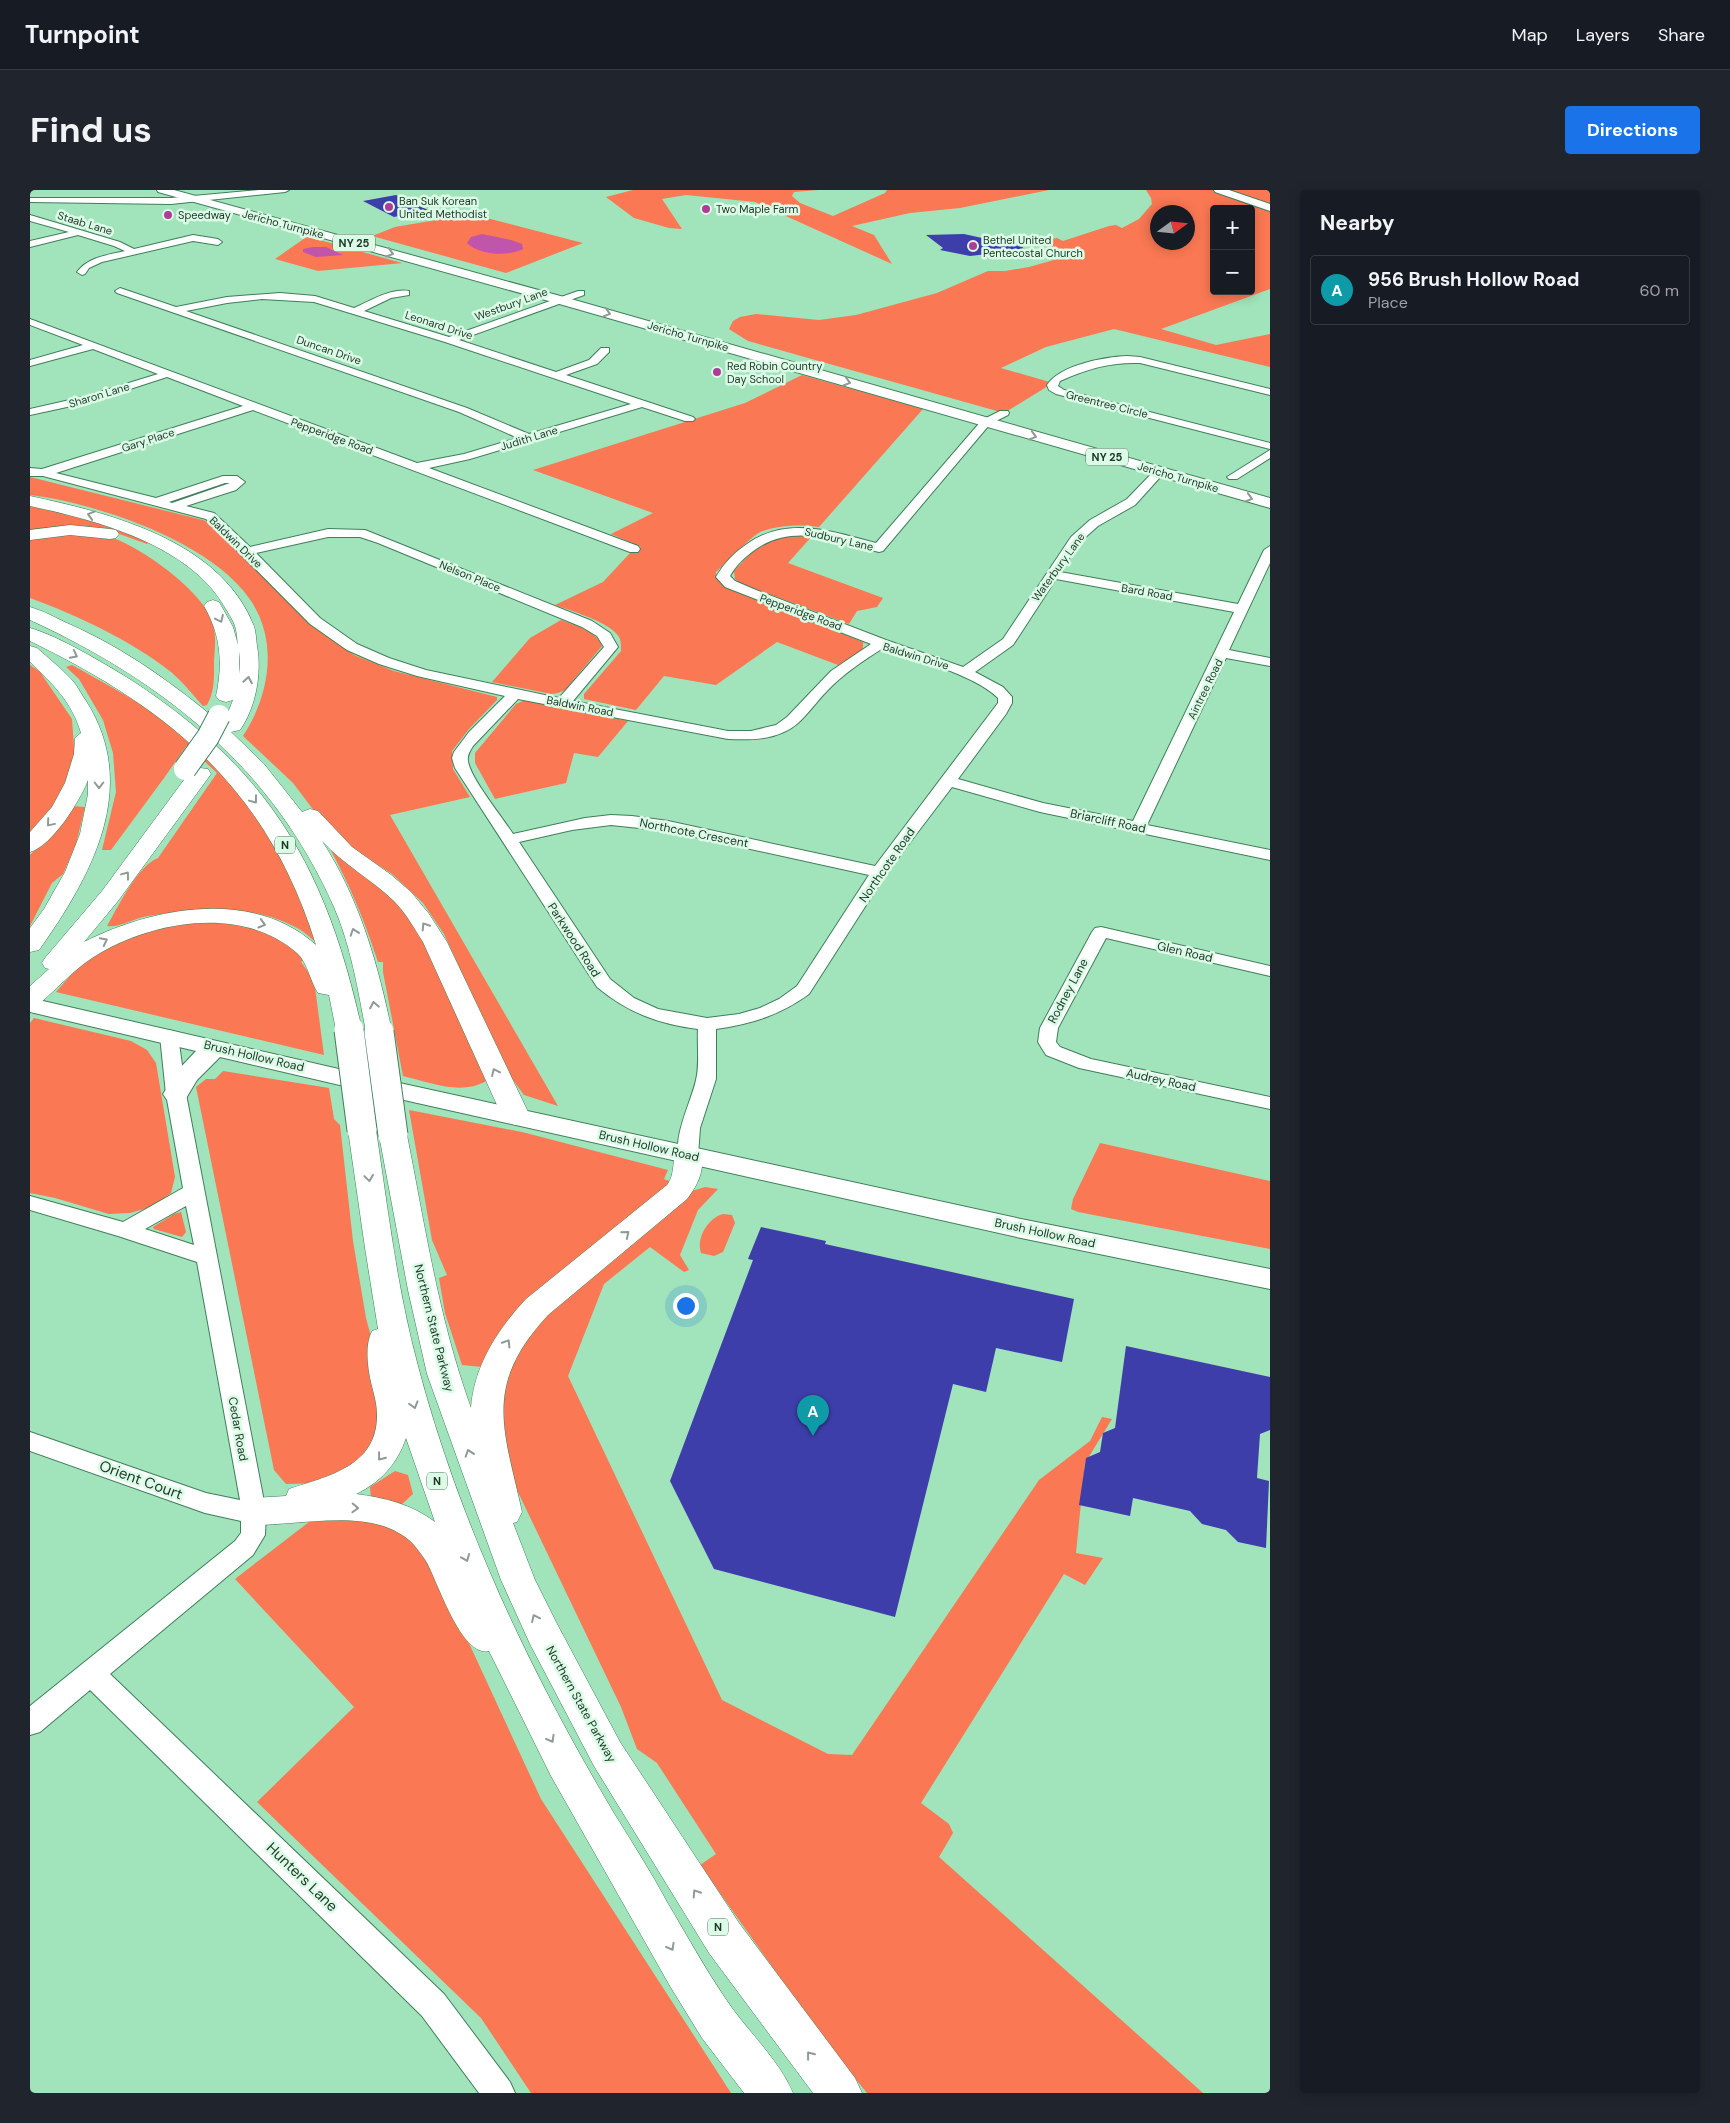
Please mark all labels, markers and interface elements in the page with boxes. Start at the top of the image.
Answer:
text: Turnpoint [25,19,140,50]
text: Map [1512,23,1548,47]
text: Layers [1576,23,1630,47]
text: Share [1658,23,1705,47]
button: Directions [1565,106,1700,154]
text: Find us [30,107,152,153]
place label: Ban Suk Korean United Methodist [399,194,487,221]
marker: Ban Suk Korean United Methodist [383,201,395,213]
place label: Two Maple Farm [716,202,799,216]
marker: Two Maple Farm [700,203,712,215]
north arrow [1150,205,1195,250]
map controls [1210,205,1255,295]
button: + [1210,205,1255,250]
street label: Jericho Turnpike [241,206,325,242]
street label: Staab Lane [56,208,114,238]
place label: Speedway [178,208,231,222]
marker: Speedway [162,209,174,221]
text: Nearby [1320,209,1394,237]
place label: Bethel United Pentecostal Church [983,233,1083,260]
road number: NY 25 [333,234,375,252]
marker: Bethel United Pentecostal Church [967,240,979,252]
one-way arrow [386,247,395,258]
button: − [1210,250,1255,295]
text: 956 Brush Hollow Road [1368,267,1580,292]
text: A [1331,280,1343,301]
text: 60 m [1639,280,1679,301]
street label: Westbury Lane [473,284,549,324]
text: Place [1368,292,1408,313]
street label: Leonard Drive [403,307,475,343]
one-way arrow [602,308,610,318]
street label: Jericho Turnpike [646,318,730,354]
street label: Duncan Drive [295,332,363,368]
place label: Red Robin Country Day School [727,359,822,386]
marker: Red Robin Country Day School [711,366,723,378]
one-way arrow [843,376,851,386]
street label: Sharon Lane [67,379,131,411]
street label: Greentree Circle [1065,387,1149,421]
street label: Pepperidge Road [289,415,375,457]
street label: Judith Lane [499,423,559,453]
street label: Gary Place [120,425,176,455]
one-way arrow [1028,430,1036,440]
road number: NY 25 [1086,448,1128,466]
street label: Jericho Turnpike [1136,459,1220,495]
one-way arrow [1245,492,1253,502]
one-way arrow [87,511,96,521]
street label: Baldwin Drive [207,513,265,571]
street label: Sudbury Lane [803,524,875,554]
street label: Waterbury Lane [1029,530,1087,604]
street label: Nelson Place [437,557,503,595]
street label: Bard Road [1120,581,1174,603]
street label: Pepperidge Road [758,591,844,633]
one-way arrow [214,613,224,622]
street label: Baldwin Drive [881,639,951,673]
one-way arrow [69,649,78,659]
street label: Aintree Road [1184,656,1226,721]
one-way arrow [242,675,252,684]
street label: Baldwin Road [545,693,615,719]
one-way arrow [94,781,104,789]
one-way arrow [248,794,257,804]
street label: Briarcliff Road [1069,805,1147,837]
street label: Northcote Crescent [638,815,750,851]
one-way arrow [47,817,55,826]
street label: Northcote Road [855,824,919,906]
road number: N [275,836,295,854]
one-way arrow [120,871,129,881]
street label: Parkwood Road [544,900,604,980]
one-way arrow [257,918,266,928]
one-way arrow [422,922,431,931]
one-way arrow [350,928,360,936]
one-way arrow [99,937,108,947]
street label: Glen Road [1156,938,1214,966]
street label: Rodney Lane [1044,956,1092,1026]
one-way arrow [369,1001,379,1010]
street label: Brush Hollow Road [202,1037,306,1075]
street label: Audrey Road [1125,1065,1197,1095]
one-way arrow [491,1068,501,1077]
street label: Brush Hollow Road [597,1127,701,1165]
one-way arrow [363,1174,374,1182]
street label: Brush Hollow Road [993,1215,1097,1251]
one-way arrow [620,1231,629,1239]
street label: Northern State Parkway [410,1262,458,1394]
your location [673,1293,699,1319]
one-way arrow [501,1340,510,1349]
pin: A [797,1395,829,1436]
street label: Cedar Road [224,1396,252,1462]
one-way arrow [408,1400,418,1408]
one-way arrow [465,1449,475,1457]
one-way arrow [378,1451,386,1460]
street label: Orient Court [96,1456,186,1504]
road number: N [427,1472,447,1490]
one-way arrow [351,1502,359,1513]
one-way arrow [460,1554,470,1562]
one-way arrow [531,1614,542,1623]
street label: Northern State Parkway [542,1643,620,1765]
one-way arrow [545,1733,555,1742]
street label: Hunters Lane [262,1838,342,1916]
one-way arrow [693,1890,702,1899]
road number: N [708,1918,728,1935]
one-way arrow [665,1942,675,1951]
one-way arrow [806,2051,815,2060]

